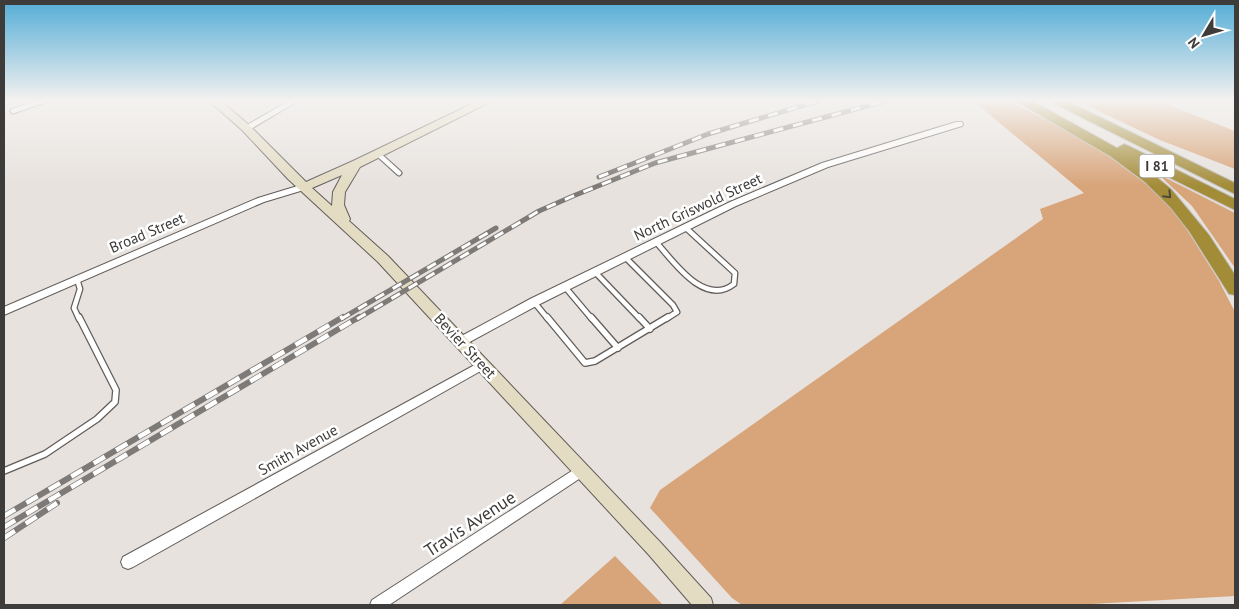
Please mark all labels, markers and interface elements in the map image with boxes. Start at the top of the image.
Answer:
north arrow [1179,10,1229,60]
text: N [1184,34,1204,52]
road number: I 81 [1140,154,1174,178]
street label: North Griswold Street [631,169,765,245]
one-way arrow [1162,190,1171,199]
street label: Broad Street [106,208,187,257]
street label: Bevier Street [430,309,500,382]
street label: Smith Avenue [255,420,341,479]
street label: Travis Avenue [420,485,520,562]

